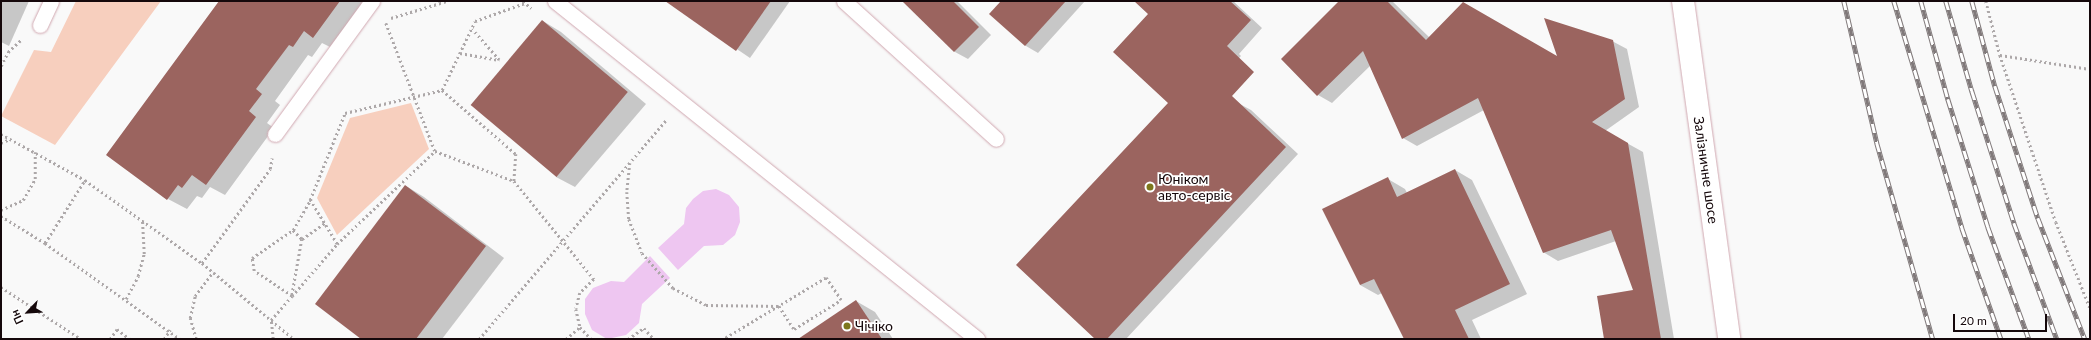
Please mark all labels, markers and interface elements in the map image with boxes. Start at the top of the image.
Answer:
street label: Залізничне шосе [1690,115,1722,225]
place label: Юніком авто-сервіс [1158,171,1231,204]
marker: Юніком авто-сервіс [1145,182,1155,192]
north arrow [8,292,48,332]
scale bar [1955,306,2049,332]
text: Пн [8,308,26,327]
text: 20 m [1960,313,1987,328]
place label: Чічіко [855,318,893,334]
marker: Чічіко [842,321,852,331]

